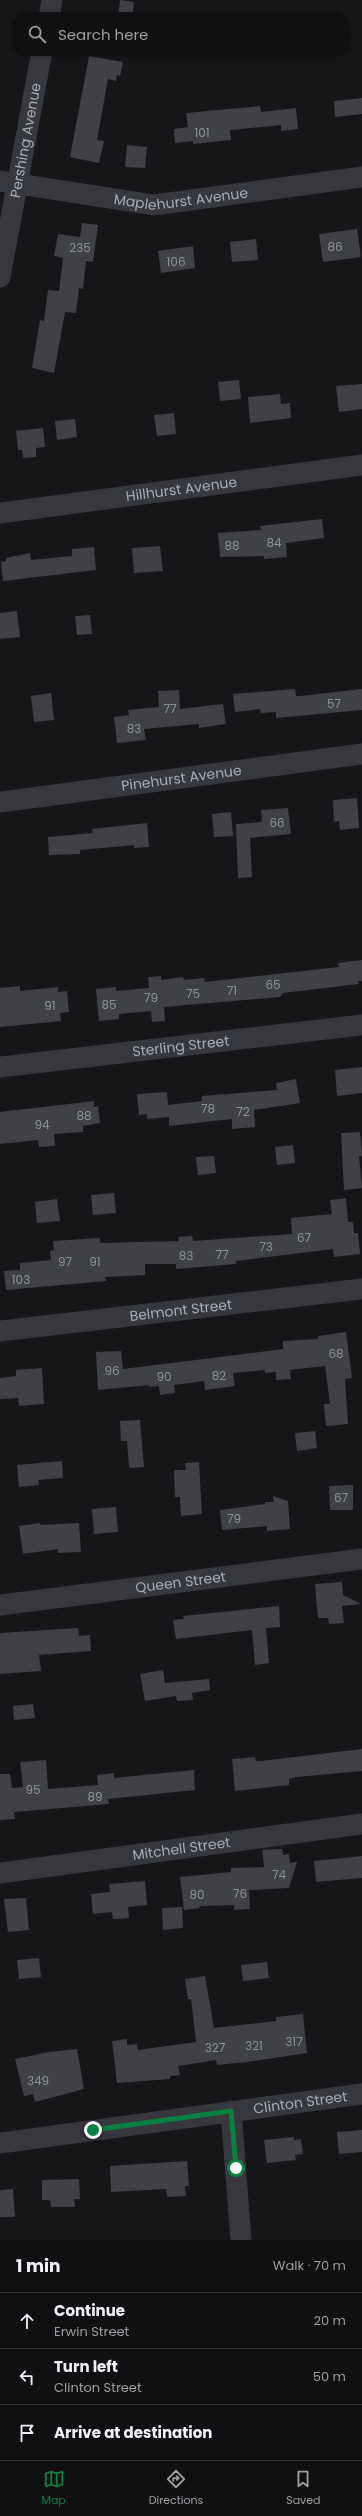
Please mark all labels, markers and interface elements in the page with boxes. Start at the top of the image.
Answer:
search box [12,12,350,56]
icon: search [26,23,48,45]
text: Search here [58,24,148,45]
street label: Pershing Avenue [5,81,46,199]
house number: 101 [194,124,210,141]
street label: Maplehurst Avenue [113,182,249,215]
house number: 86 [327,238,343,255]
house number: 235 [69,239,91,256]
house number: 106 [167,253,186,270]
street label: Hillhurst Avenue [125,472,239,506]
house number: 84 [266,534,282,551]
house number: 88 [224,537,240,554]
house number: 57 [327,695,341,712]
house number: 77 [163,700,177,717]
house number: 83 [127,720,141,737]
street label: Pinehurst Avenue [120,760,243,796]
house number: 66 [269,814,285,831]
house number: 65 [265,976,281,993]
house number: 71 [227,982,237,999]
house number: 75 [186,985,200,1002]
house number: 79 [144,989,158,1006]
house number: 85 [101,996,117,1013]
house number: 91 [44,997,56,1014]
street label: Sterling Street [131,1030,230,1062]
house number: 78 [201,1100,215,1117]
house number: 72 [236,1103,250,1120]
house number: 88 [76,1107,92,1124]
house number: 94 [34,1116,50,1133]
house number: 67 [297,1229,312,1246]
house number: 73 [259,1238,273,1255]
house number: 77 [215,1246,229,1263]
house number: 83 [179,1247,193,1264]
house number: 97 [58,1253,72,1270]
house number: 91 [89,1253,101,1270]
house number: 103 [12,1271,30,1288]
street label: Belmont Street [128,1294,233,1326]
house number: 68 [328,1345,344,1362]
house number: 96 [104,1362,120,1379]
house number: 82 [212,1367,226,1384]
house number: 90 [156,1368,172,1385]
house number: 67 [334,1489,349,1506]
house number: 79 [227,1510,241,1527]
street label: Queen Street [134,1566,227,1598]
house number: 95 [25,1781,41,1798]
house number: 89 [87,1788,103,1805]
street label: Mitchell Street [131,1832,231,1865]
house number: 74 [272,1866,286,1883]
house number: 76 [233,1885,247,1902]
house number: 80 [189,1886,205,1903]
house number: 317 [285,2033,303,2050]
house number: 321 [245,2037,263,2054]
house number: 327 [205,2039,226,2056]
house number: 349 [27,2072,49,2089]
street label: Clinton Street [252,2086,348,2119]
route end [84,2121,102,2139]
route start [227,2159,245,2177]
text: 1 min [16,2254,60,2278]
text: Walk · 70 m [273,2256,346,2275]
text: Continue [54,2300,125,2321]
icon: ahead [16,2310,38,2332]
text: 20 m [313,2311,346,2330]
text: Erwin Street [54,2322,129,2341]
text: Turn left [54,2356,118,2377]
icon: left [16,2366,38,2388]
text: 50 m [313,2367,346,2386]
text: Clinton Street [54,2378,142,2397]
icon: arrive [16,2422,38,2444]
text: Arrive at destination [54,2422,212,2443]
tab: Map [41,2468,66,2509]
tab: Directions [149,2468,203,2509]
tab: Saved [286,2468,321,2509]

